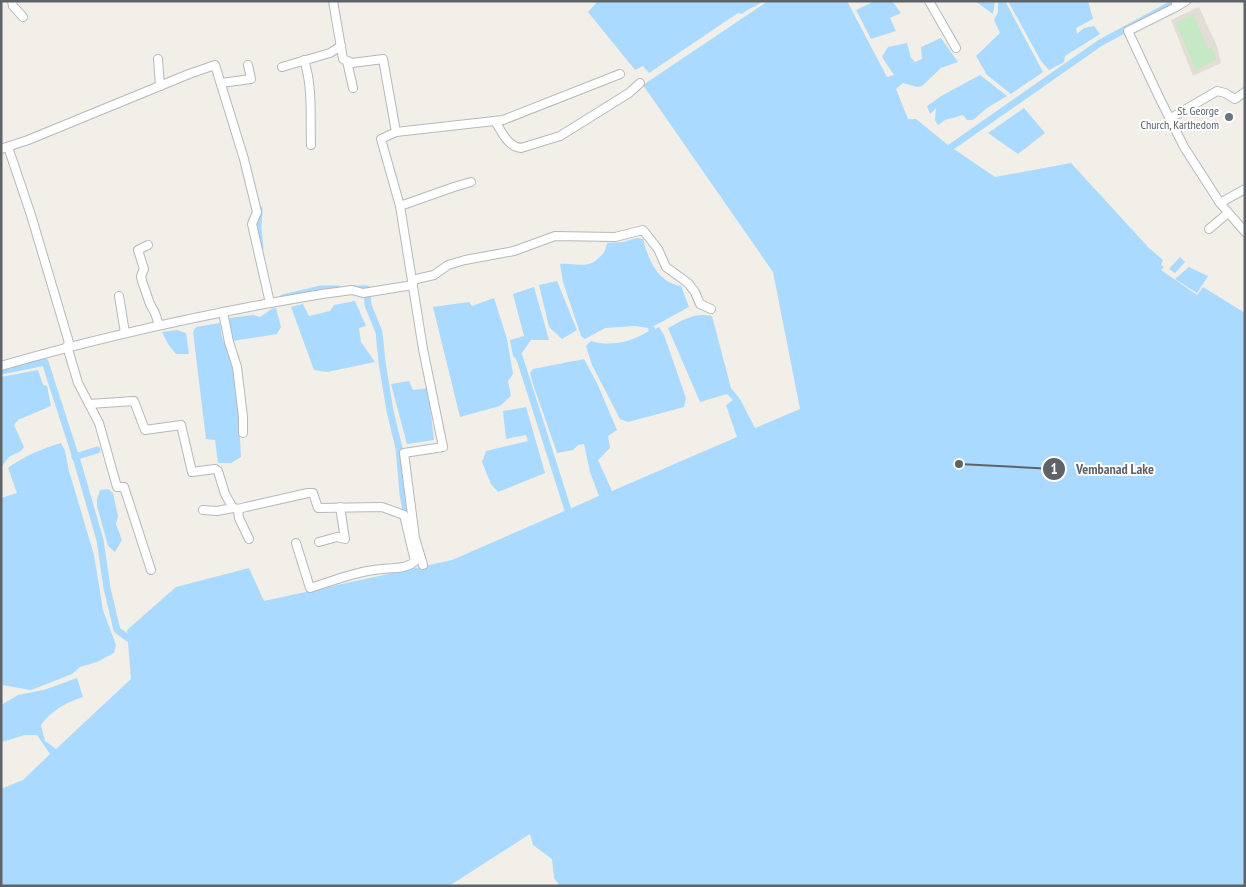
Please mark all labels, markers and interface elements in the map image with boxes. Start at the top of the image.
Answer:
place label: St. George Church, Karthedom [1140,103,1219,132]
marker: St. George Church, Karthedom [1223,111,1235,123]
callout: Vembanad Lake [1041,455,1164,484]
text: 1 [1050,459,1058,478]
text: Vembanad Lake [1075,460,1154,478]

